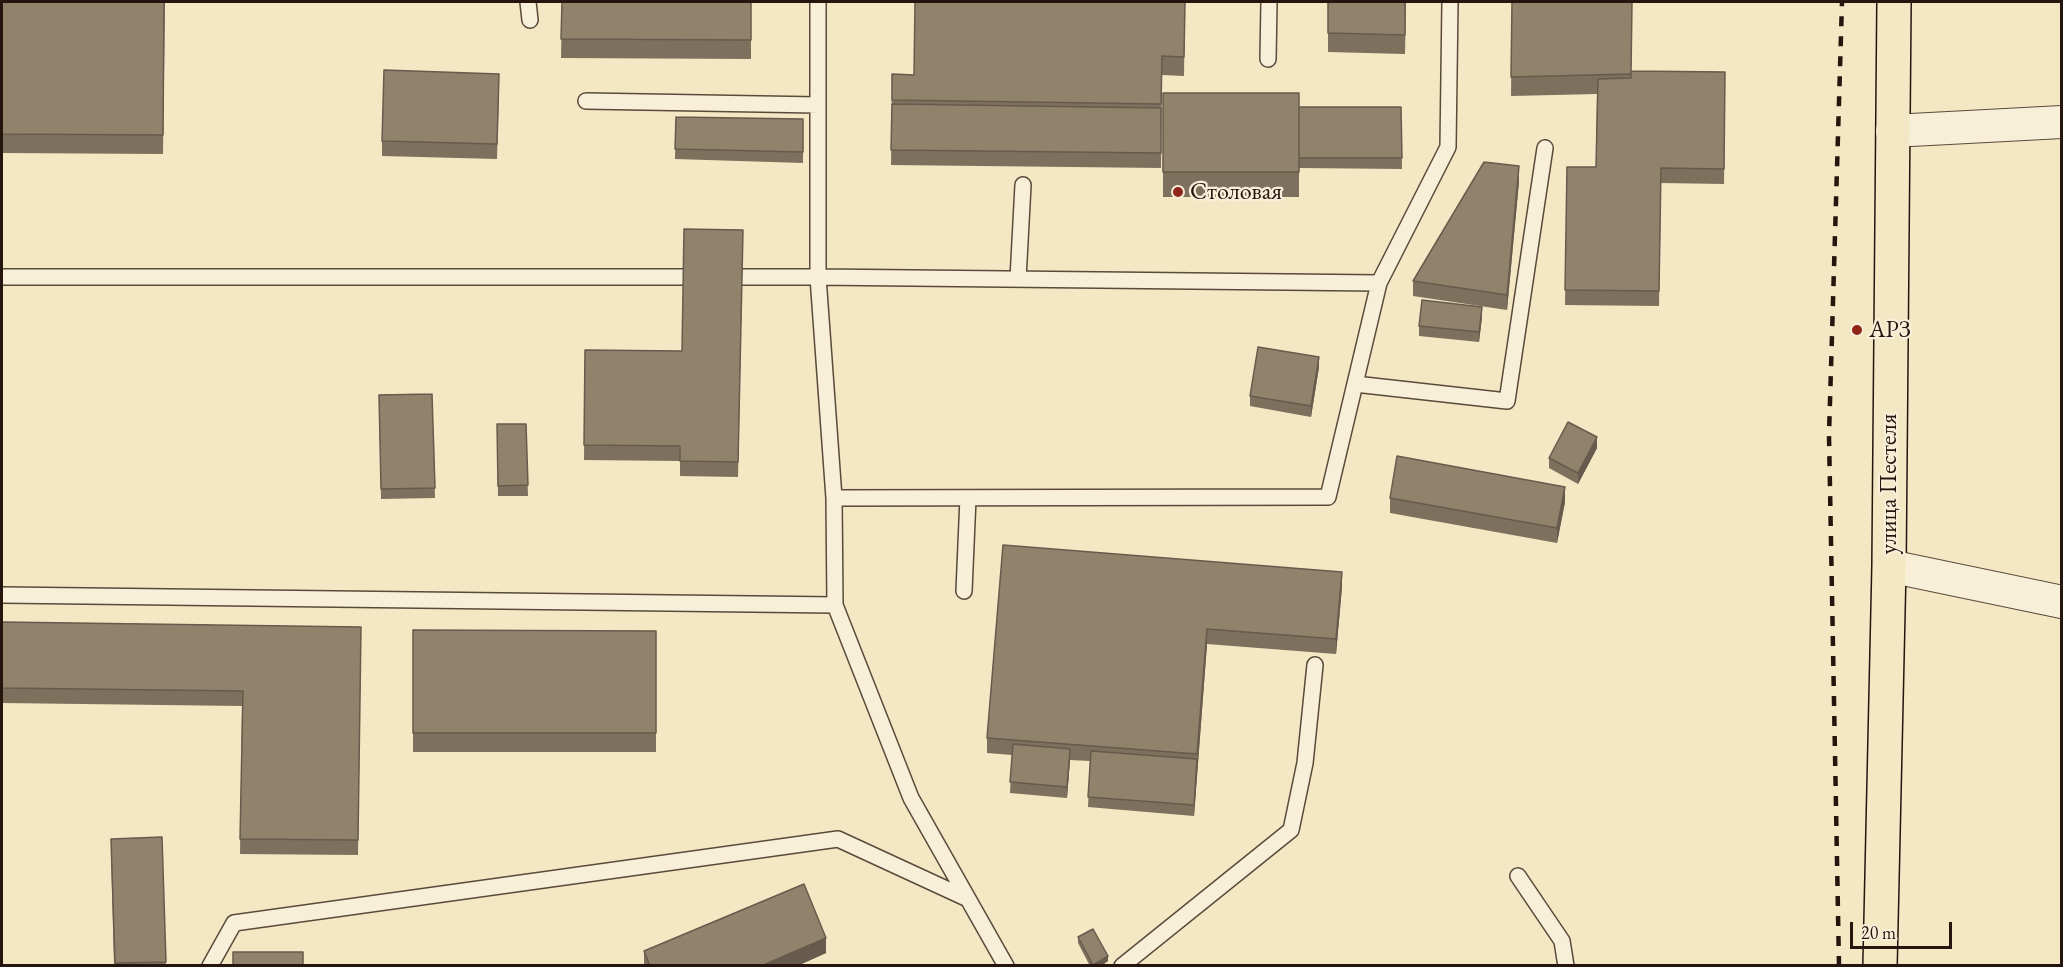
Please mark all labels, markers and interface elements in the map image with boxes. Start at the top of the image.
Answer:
place label: Столовая [1190,178,1282,206]
marker: Столовая [1171,185,1185,199]
place label: АРЗ [1869,316,1911,344]
marker: АРЗ [1850,323,1864,337]
street label: улица Пестеля [1875,413,1903,555]
scale bar [1853,910,1955,948]
text: 20 m [1861,921,1896,944]

